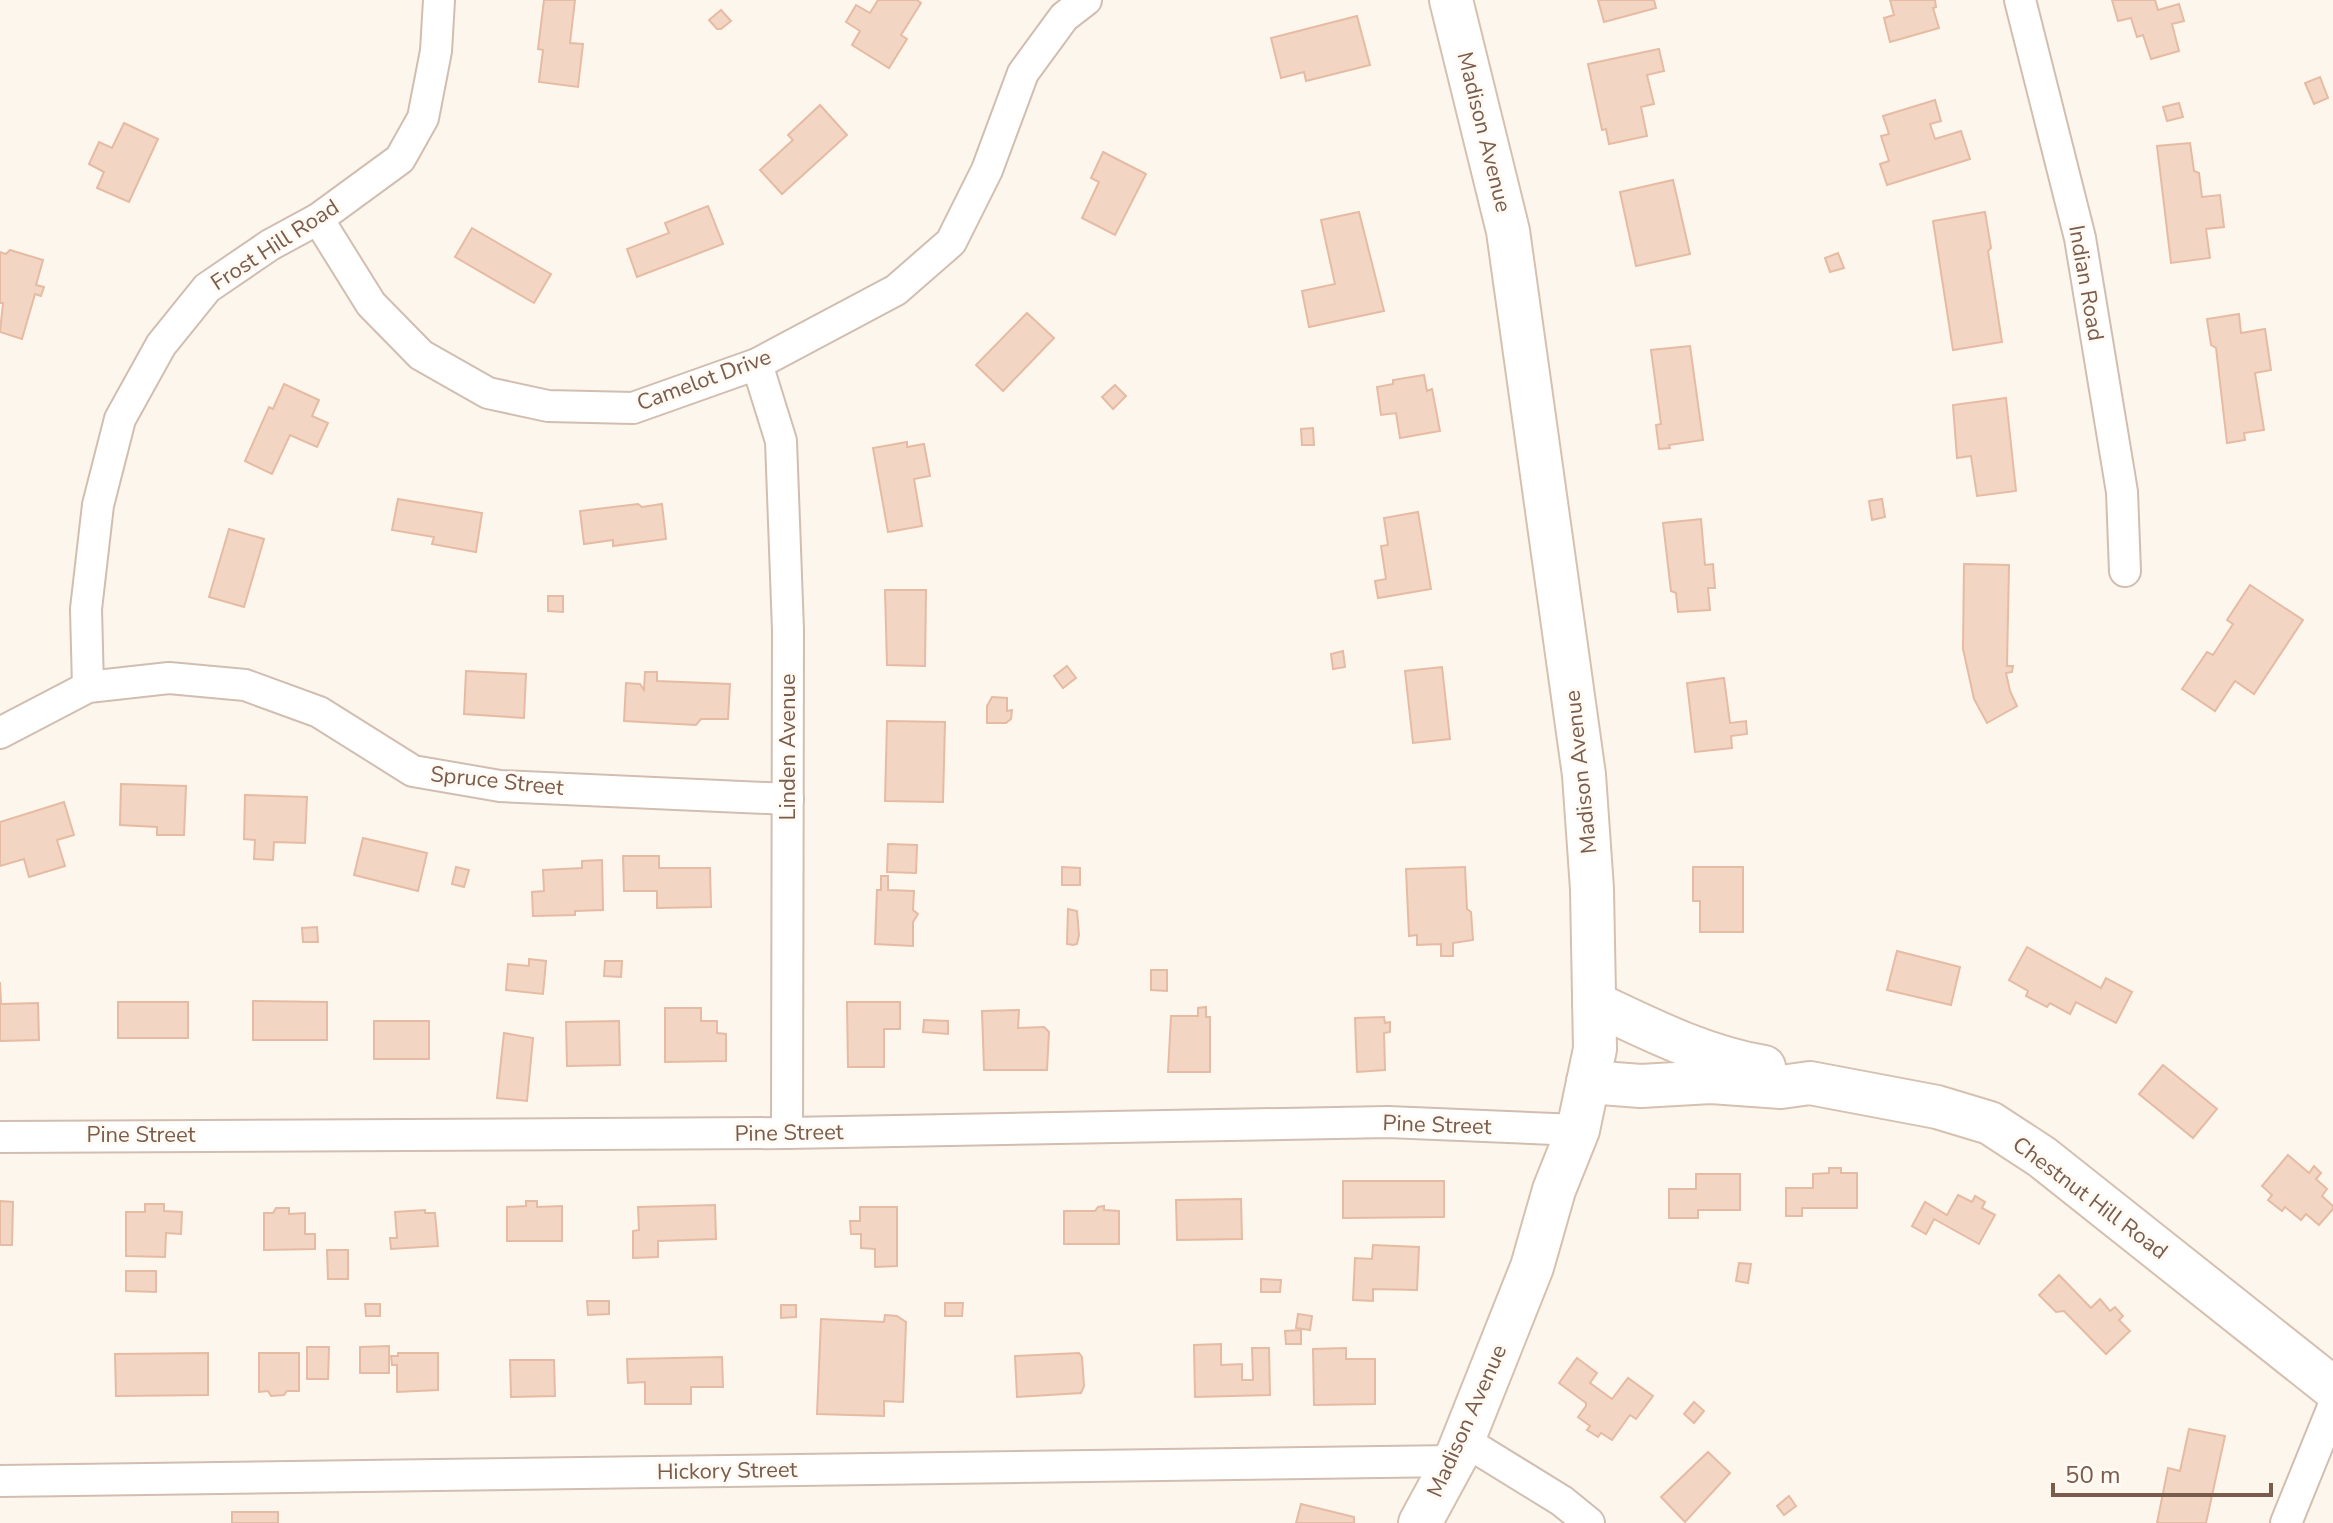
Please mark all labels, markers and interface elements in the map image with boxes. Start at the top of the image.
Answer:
street label: Madison Avenue [1450,49,1518,215]
street label: Frost Hill Road [205,192,345,298]
street label: Indian Road [2061,223,2111,343]
street label: Camelot Drive [633,342,775,418]
street label: Linden Avenue [773,673,803,821]
street label: Madison Avenue [1557,689,1605,855]
street label: Spruce Street [429,759,565,803]
street label: Pine Street [1382,1108,1492,1142]
street label: Pine Street [734,1117,844,1149]
street label: Pine Street [87,1120,196,1150]
street label: Chestnut Hill Road [2006,1130,2174,1266]
street label: Madison Avenue [1420,1340,1514,1502]
scale bar [2053,1447,2271,1497]
street label: Hickory Street [656,1455,798,1487]
text: 50 m [2065,1459,2121,1491]

